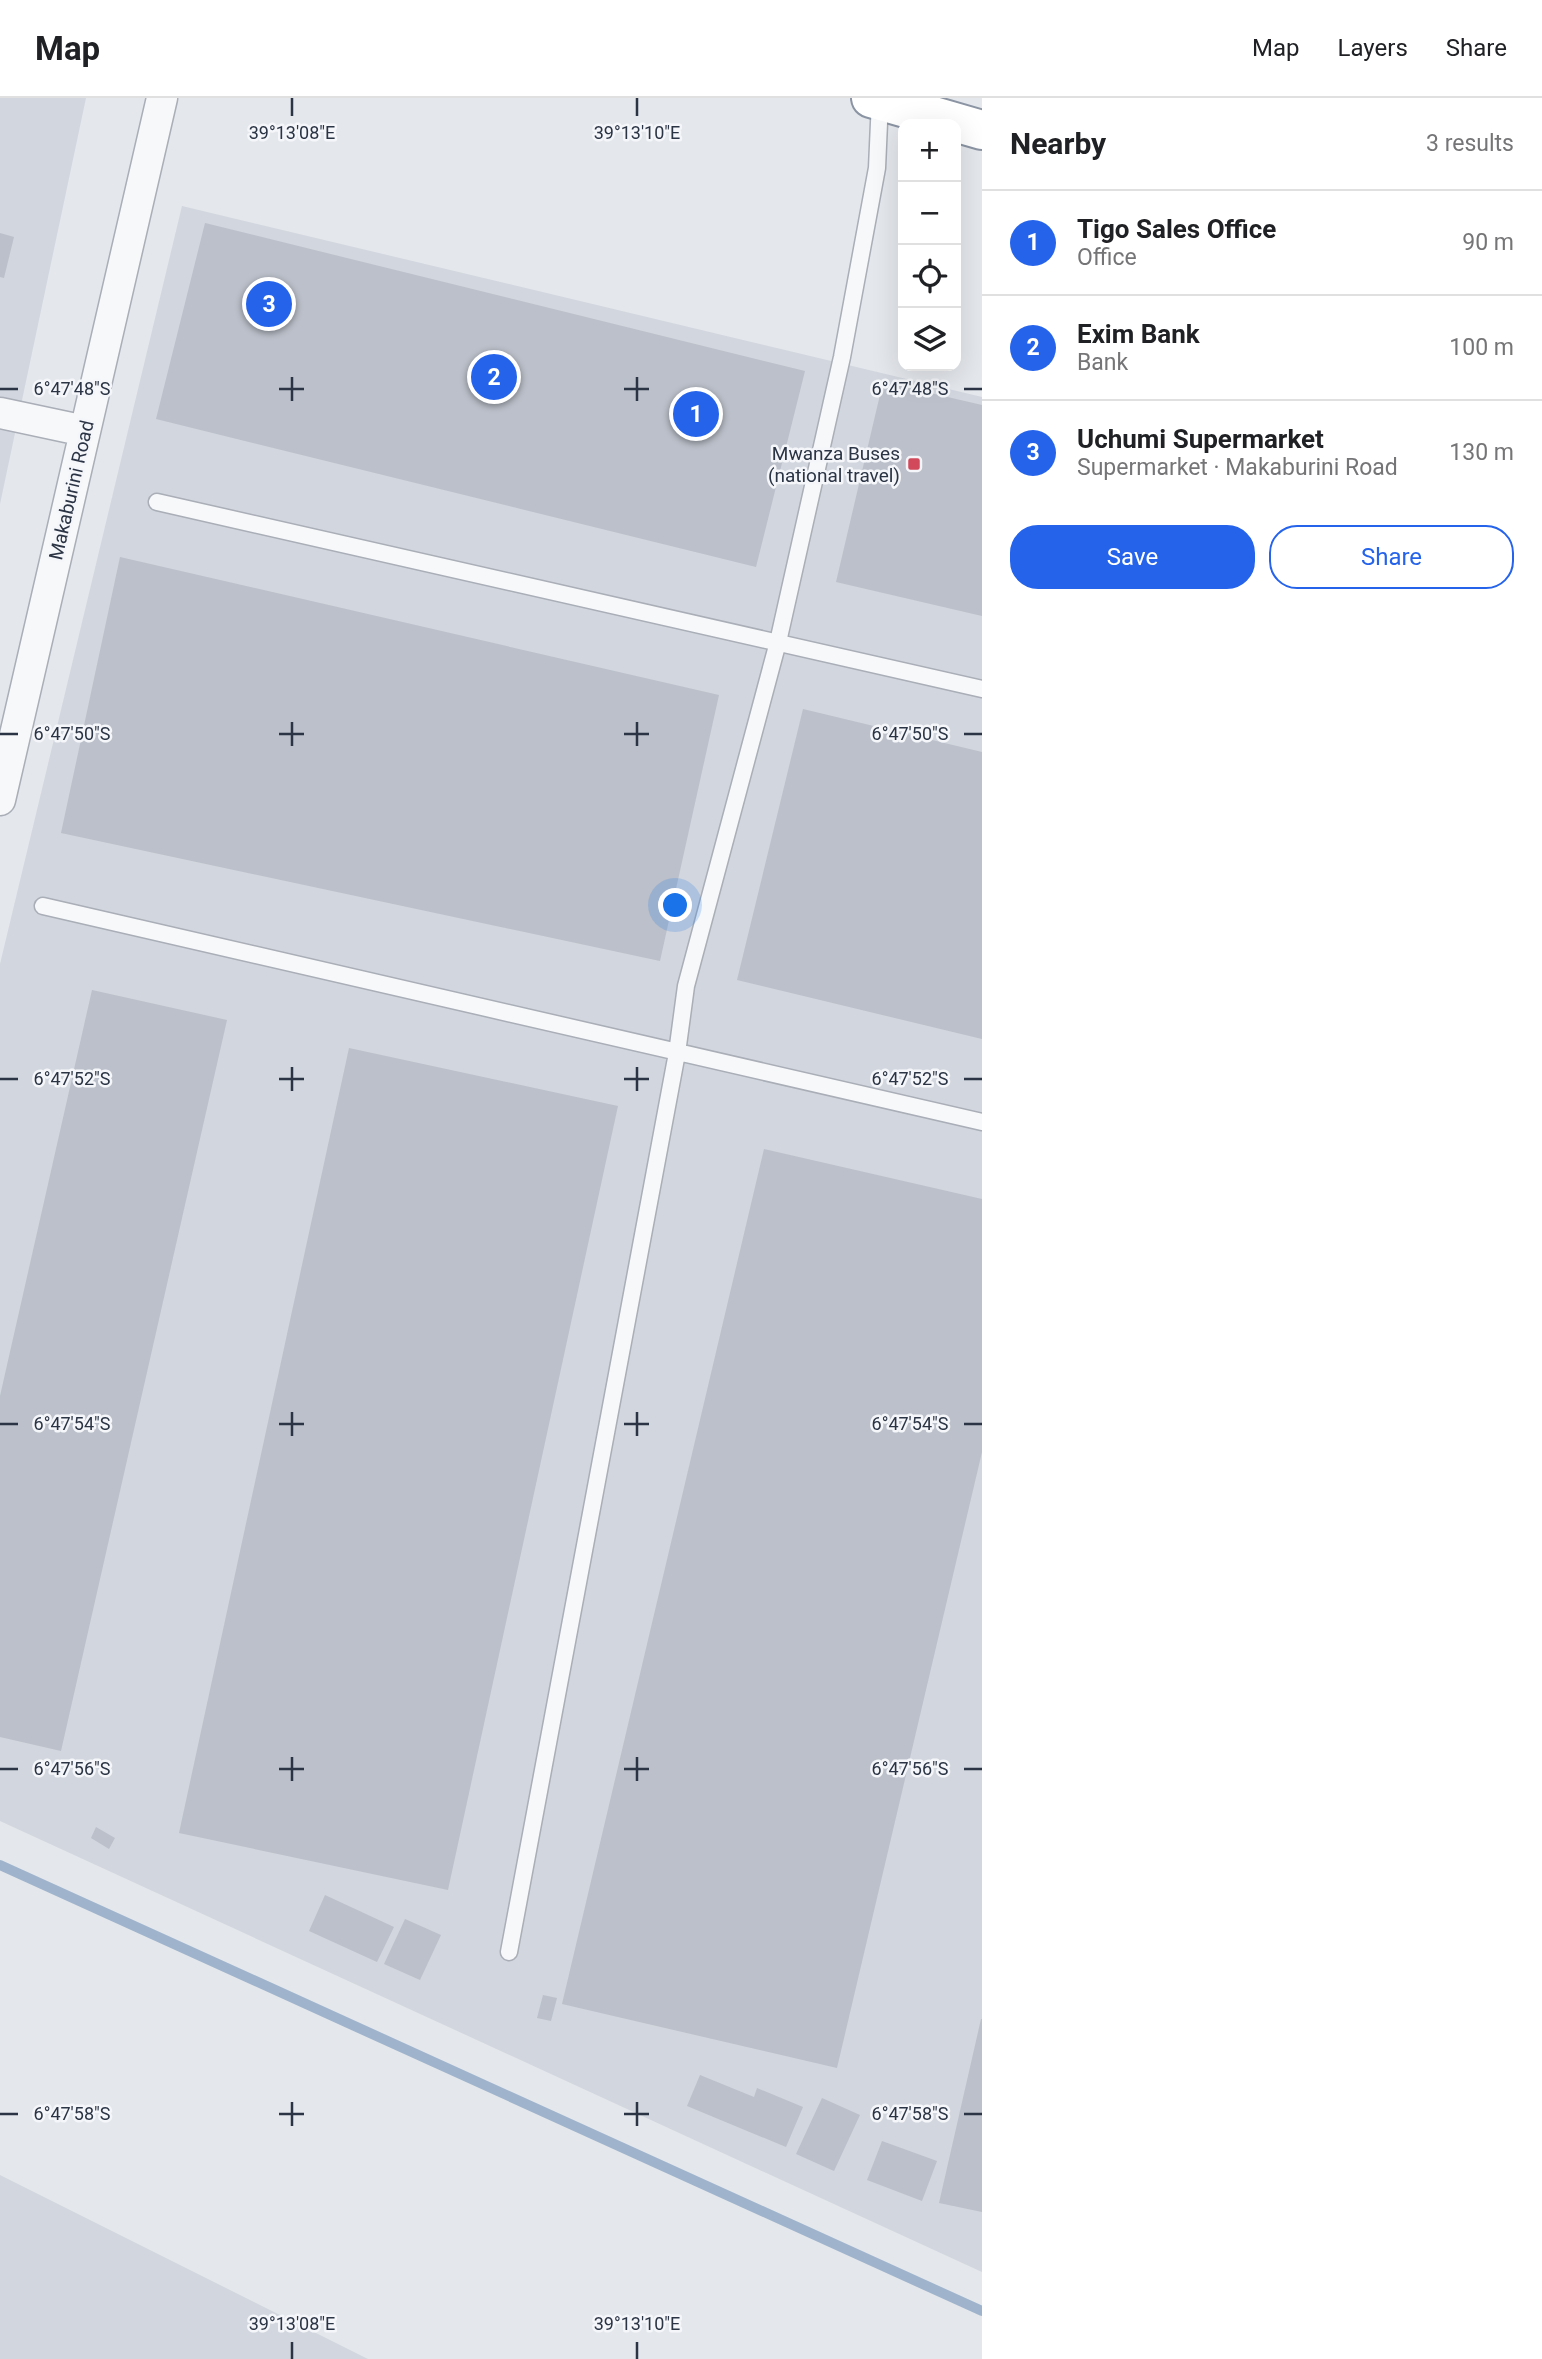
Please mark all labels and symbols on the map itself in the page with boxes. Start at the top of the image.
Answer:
text: 39°13'08"E [249,122,335,143]
text: 39°13'10"E [594,122,680,143]
pin: 3 [246,278,292,330]
pin: 2 [471,351,517,403]
text: 6°47'48"S [34,378,111,399]
text: 6°47'48"S [872,378,949,399]
pin: 1 [673,388,719,440]
street label: Makaburini Road [44,418,99,562]
place label: Mwanza Buses (national travel) [768,442,900,487]
marker: Mwanza Buses (national travel) [906,456,922,472]
text: 6°47'50"S [34,723,111,744]
text: 6°47'50"S [872,723,949,744]
your location [658,888,692,922]
text: 6°47'52"S [34,1068,111,1089]
text: 6°47'52"S [872,1068,949,1089]
text: 6°47'54"S [34,1413,111,1434]
text: 6°47'54"S [872,1413,949,1434]
text: 6°47'56"S [34,1758,111,1779]
text: 6°47'56"S [872,1758,949,1779]
text: 6°47'58"S [34,2103,111,2124]
text: 6°47'58"S [872,2103,949,2124]
text: 39°13'08"E [249,2313,335,2334]
text: 39°13'10"E [594,2313,680,2334]

